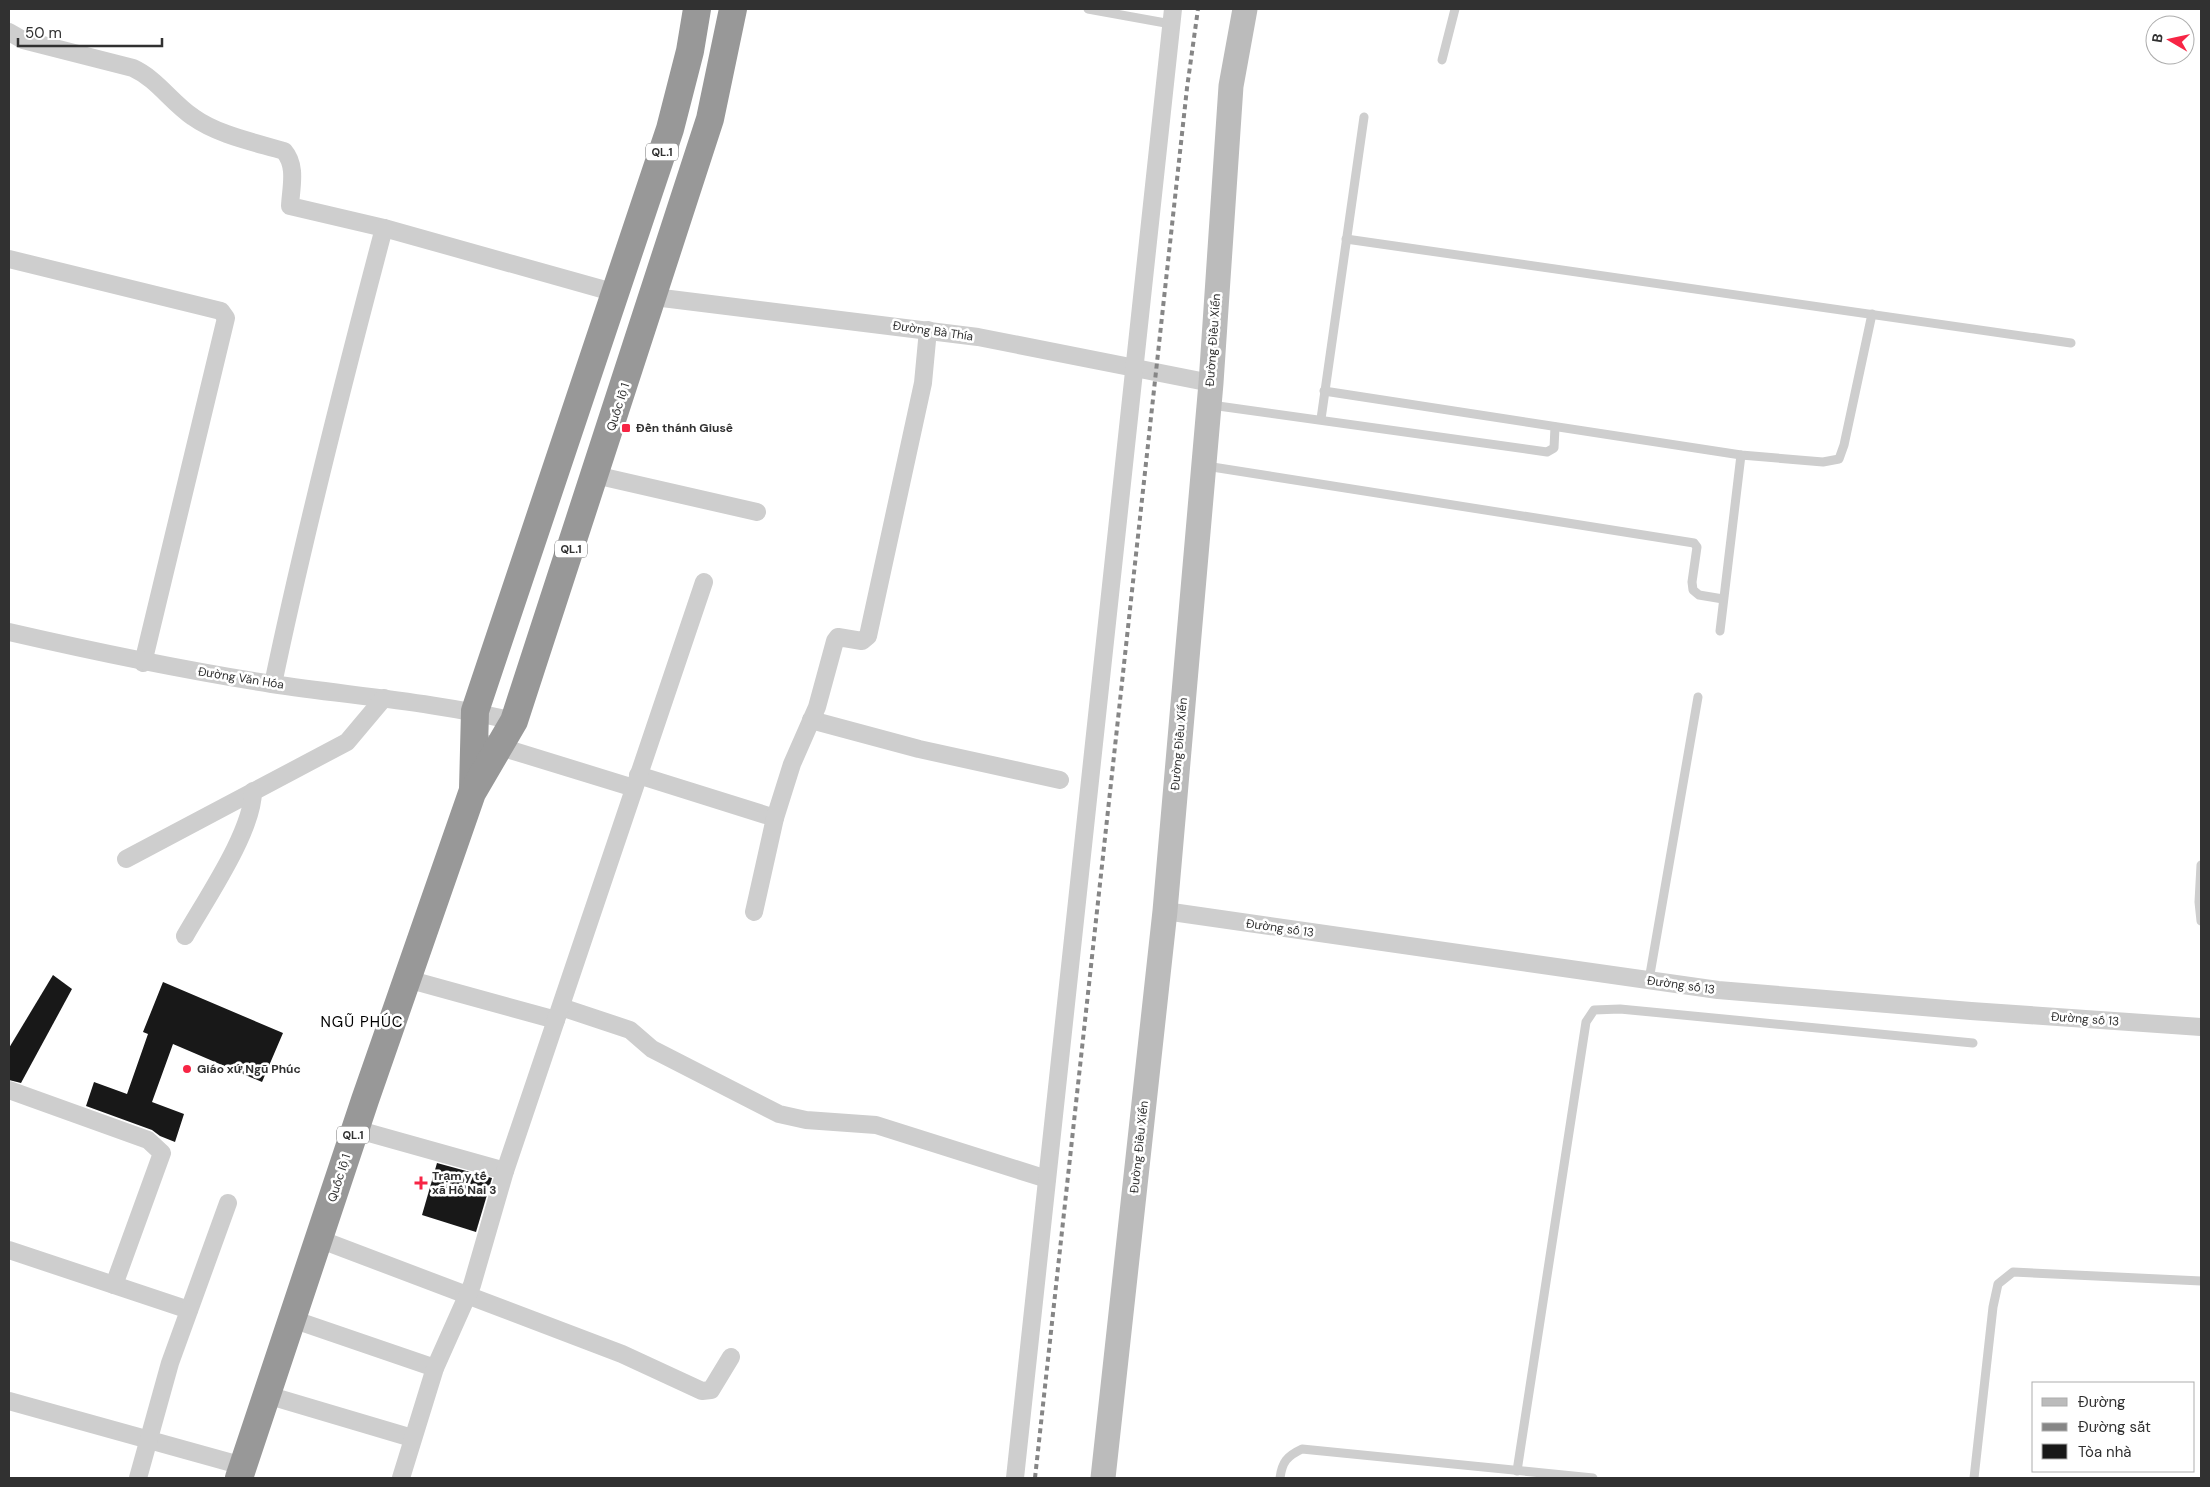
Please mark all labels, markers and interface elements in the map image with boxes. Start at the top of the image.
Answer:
scale bar [18,15,161,47]
north arrow [2145,15,2195,65]
text: 50 m [25,23,62,43]
text: B [2148,32,2167,44]
road number: QL.1 [646,144,678,160]
street label: Đường Điều Xiển [1202,293,1224,387]
street label: Đường Bà Thía [892,317,974,345]
street label: Quốc lộ 1 [603,381,633,433]
place label: Đền thánh Giusê [636,420,733,436]
marker: Đền thánh Giusê [620,422,632,434]
road number: QL.1 [555,540,587,558]
street label: Đường Văn Hóa [197,663,285,693]
street label: Đường Điều Xiển [1167,697,1191,791]
street label: Đường số 13 [1245,915,1315,941]
street label: Đường số 13 [1646,972,1716,998]
street label: Đường số 13 [2050,1009,2120,1029]
district label: NGŨ PHÚC [320,1012,404,1032]
place label: Giáo xứ Ngũ Phúc [197,1061,301,1077]
marker: Giáo xứ Ngũ Phúc [181,1063,193,1075]
street label: Đường Điều Xiển [1126,1100,1152,1194]
road number: QL.1 [337,1126,369,1144]
street label: Quốc lộ 1 [324,1152,354,1204]
place label: Trạm y tế xã Hố Nai 3 [432,1168,496,1198]
marker: Trạm y tế xã Hố Nai 3 [414,1176,428,1190]
legend [2032,1382,2195,1472]
text: Đường [2078,1392,2126,1412]
text: Đường sắt [2078,1417,2151,1437]
text: Tòa nhà [2078,1442,2132,1462]

